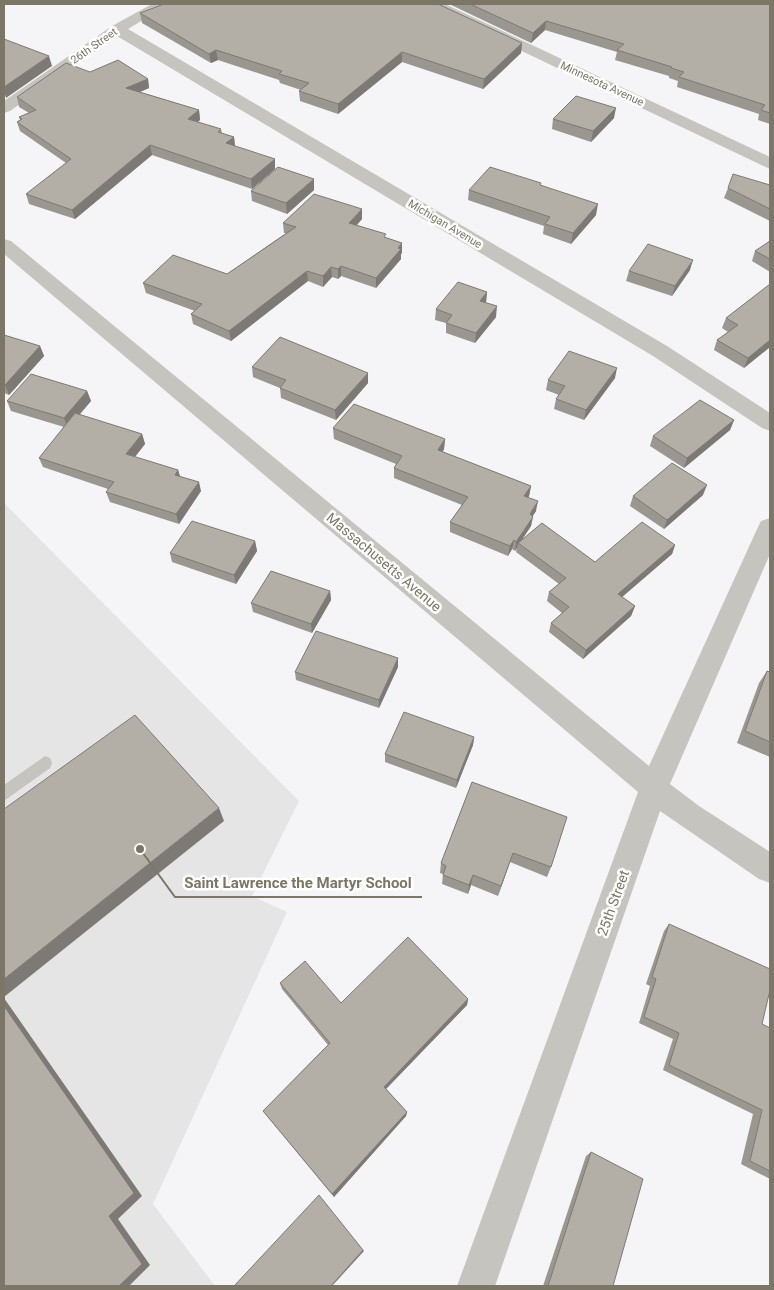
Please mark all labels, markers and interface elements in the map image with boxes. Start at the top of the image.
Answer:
street label: 26th Street [68,25,120,67]
street label: Minnesota Avenue [558,59,646,109]
street label: Michigan Avenue [406,197,484,251]
street label: Massachusetts Avenue [323,509,445,615]
callout: Saint Lawrence the Martyr School [175,867,422,897]
street label: 25th Street [594,868,632,938]
text: Saint Lawrence the Martyr School [184,874,412,892]

